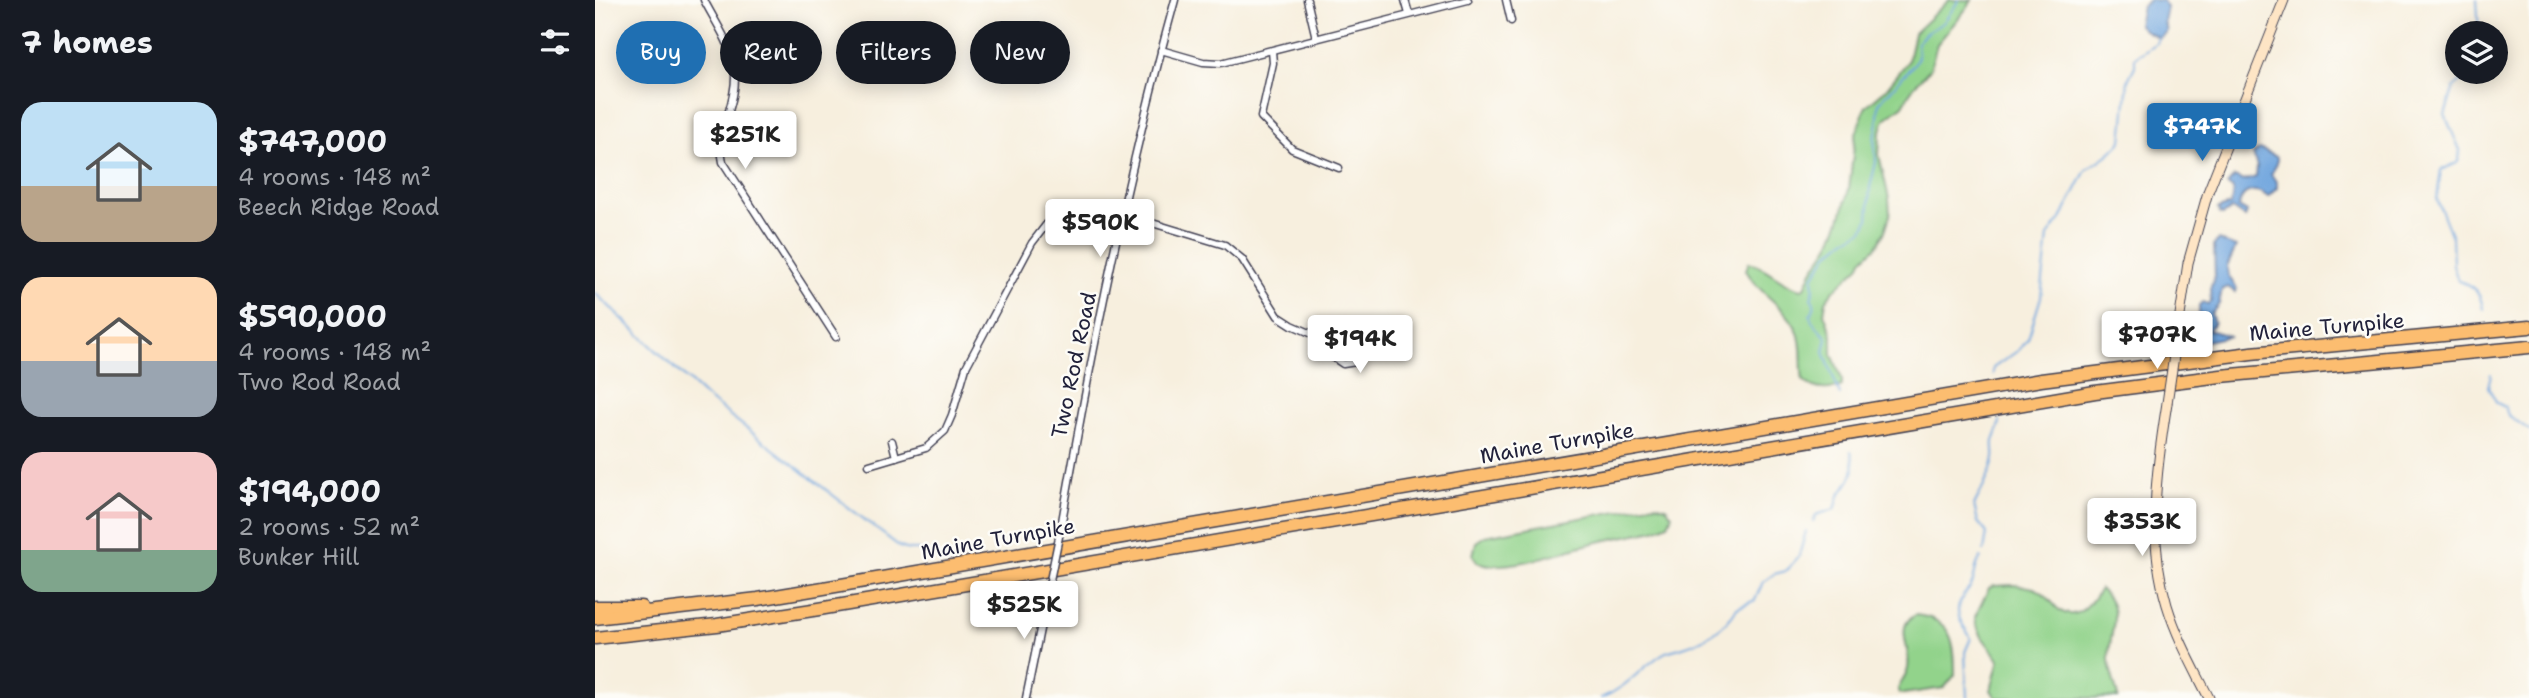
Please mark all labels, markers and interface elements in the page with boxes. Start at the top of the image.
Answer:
chip: Buy [616,21,706,84]
chip: Rent [720,21,822,84]
chip: Filters [836,21,956,84]
chip: New [970,21,1070,84]
map controls [2445,21,2508,84]
button: layers [2445,21,2508,84]
text: 7 homes [21,22,153,63]
icon: filters [536,23,574,61]
pin: $747K [2153,104,2251,163]
pin: $251K [696,111,794,171]
text: $747K [2163,111,2241,141]
text: $251K [710,119,780,149]
text: $747,000 [238,121,387,162]
icon: home [77,130,161,214]
text: 4 rooms · 148 m² [238,162,431,192]
text: Beech Ridge Road [238,192,439,222]
pin: $590K [1051,200,1149,259]
text: $590K [1061,207,1139,237]
street label: Two Rod Road [1045,289,1103,441]
text: $590,000 [238,296,387,337]
icon: home [77,305,161,389]
street label: Maine Turnpike [2248,306,2406,348]
pin: $707K [2108,312,2206,371]
pin: $194K [1311,316,1409,375]
text: $707K [2118,319,2196,349]
text: $194K [1324,323,1396,353]
text: 4 rooms · 148 m² [238,337,431,367]
text: Two Rod Road [238,367,401,397]
street label: Maine Turnpike [1478,416,1636,470]
text: $194,000 [238,471,381,512]
icon: home [77,480,161,564]
pin: $353K [2093,498,2191,558]
text: $353K [2103,506,2181,536]
text: 2 rooms · 52 m² [238,512,420,542]
street label: Maine Turnpike [919,512,1077,566]
text: Bunker Hill [238,542,359,572]
pin: $525K [975,582,1073,641]
text: $525K [986,589,1062,619]

